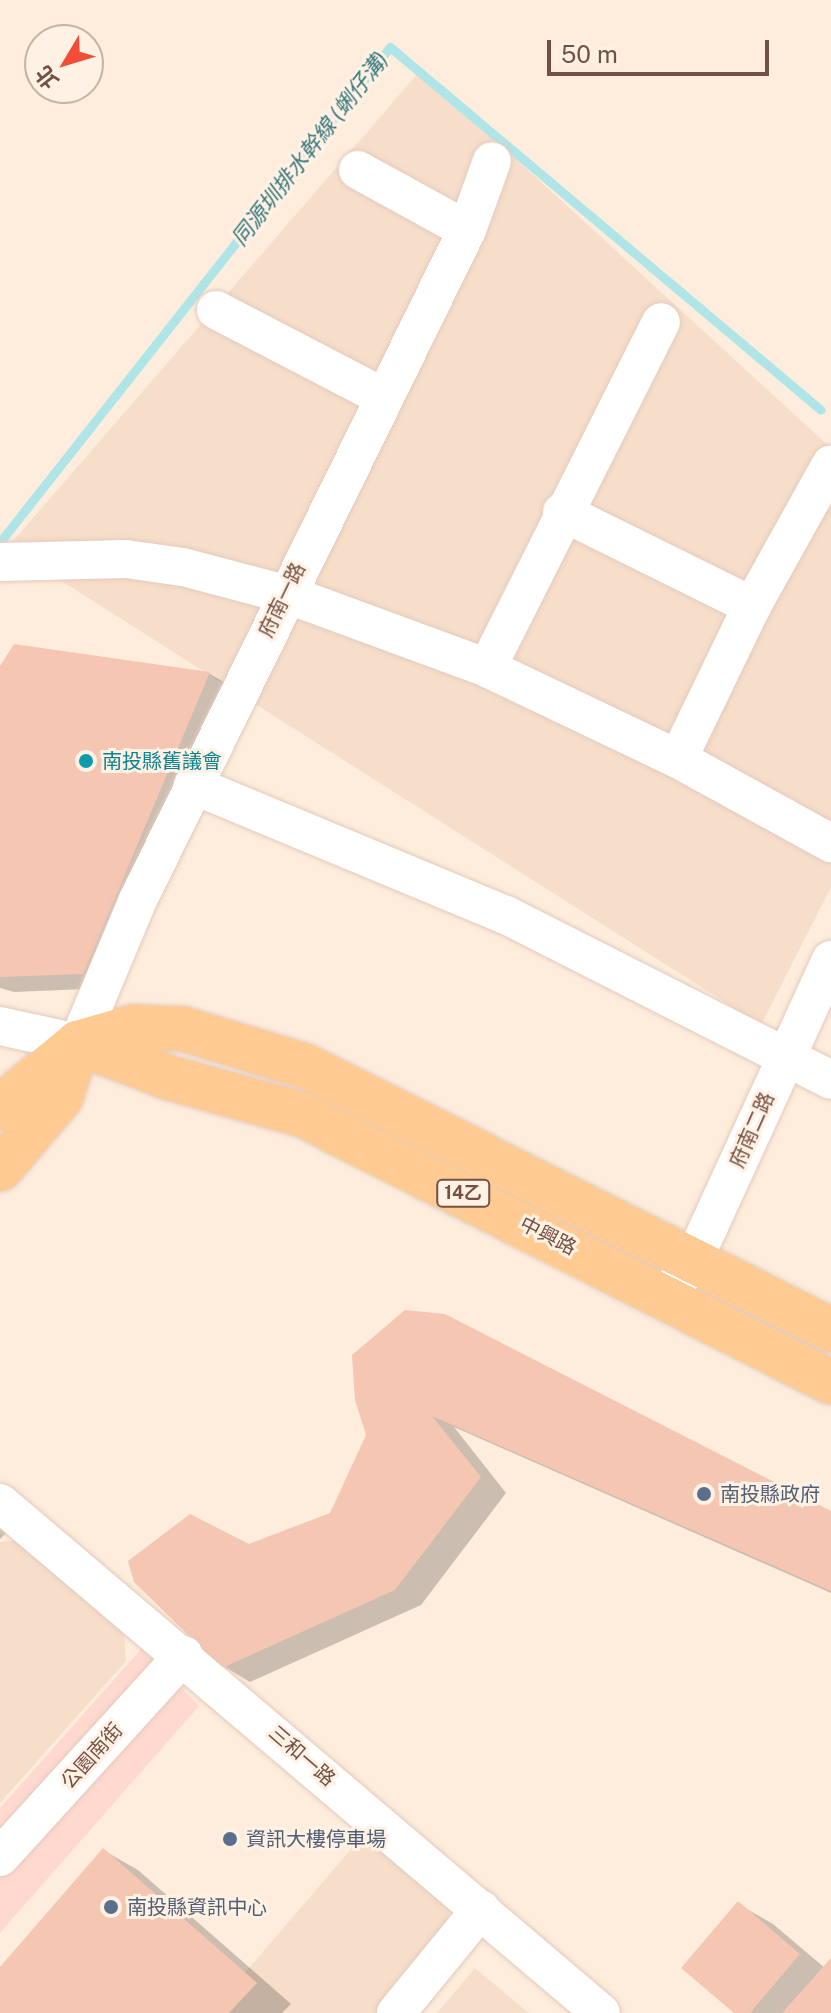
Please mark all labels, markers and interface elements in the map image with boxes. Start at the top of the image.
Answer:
north arrow [24,24,104,104]
scale bar [551,24,773,74]
text: 50 m [561,40,618,68]
water label: 同源圳排水幹線 (蜊仔溝) [226,47,394,251]
text: 北 [30,61,64,94]
street label: 府南一路 [254,559,310,641]
place label: 南投縣舊議會 [102,749,222,773]
marker: 南投縣舊議會 [77,752,95,770]
street label: 府南二路 [725,1089,779,1171]
road number: 14乙 [435,1179,491,1207]
street label: 中興路 [516,1212,580,1260]
place label: 南投縣政府 [720,1482,820,1506]
marker: 南投縣政府 [695,1485,713,1503]
street label: 公園南街 [56,1718,128,1794]
street label: 三和一路 [264,1721,340,1791]
place label: 資訊大樓停車場 [246,1827,386,1851]
marker: 資訊大樓停車場 [221,1830,239,1848]
place label: 南投縣資訊中心 [127,1895,267,1919]
marker: 南投縣資訊中心 [102,1898,120,1916]

